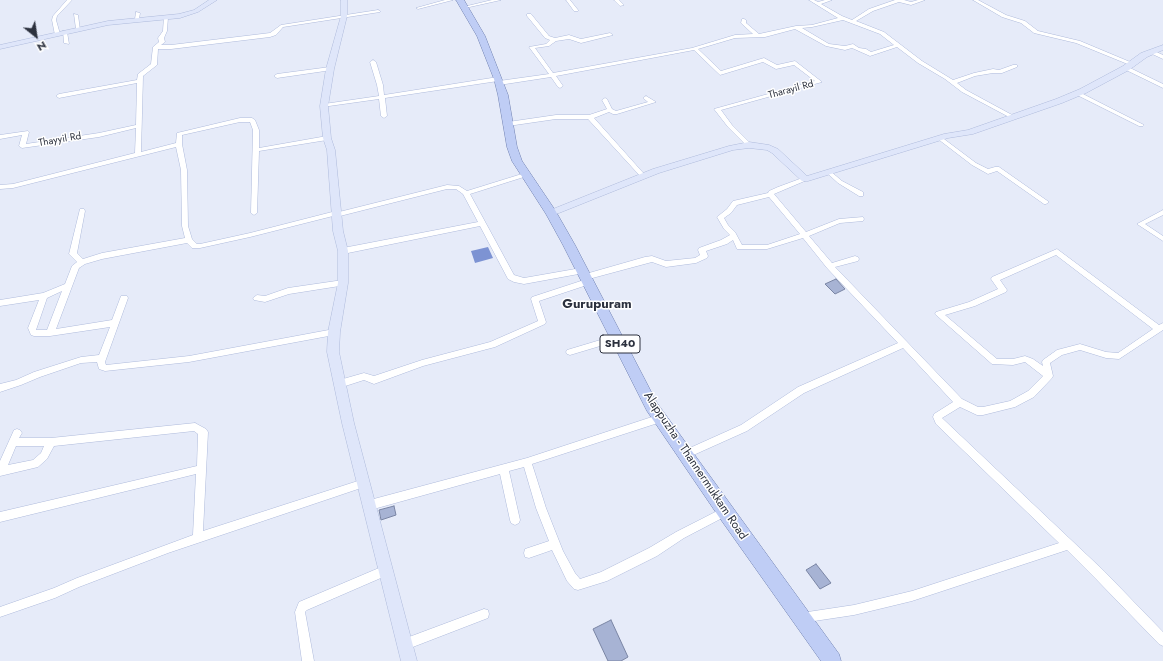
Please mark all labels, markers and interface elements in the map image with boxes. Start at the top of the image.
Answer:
north arrow [16,16,56,56]
text: N [34,37,50,56]
street label: Tharayil Rd [767,78,815,102]
street label: Thayyil Rd [38,130,82,150]
district label: Gurupuram [562,297,632,313]
road number: SH40 [600,335,640,353]
street label: Alappuzha - Thannermukkam Road [640,389,750,543]

